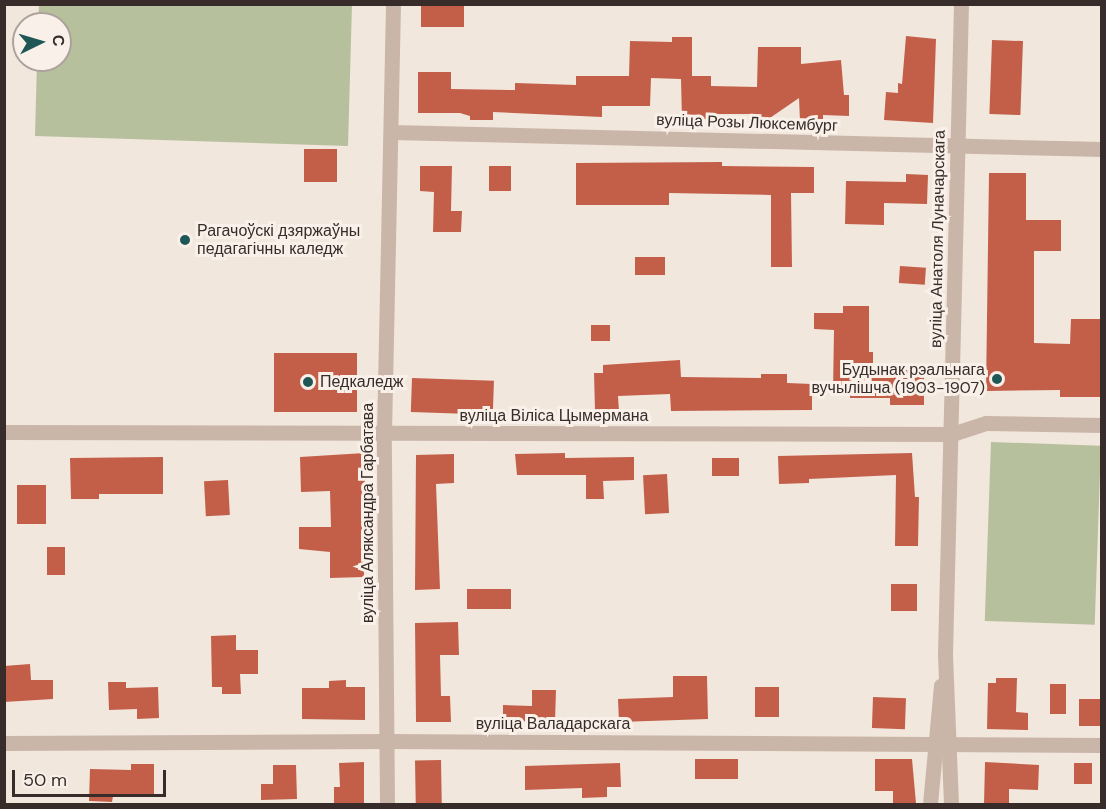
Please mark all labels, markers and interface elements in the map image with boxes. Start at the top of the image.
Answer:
north arrow [12,12,72,72]
text: С [47,34,69,47]
street label: вуліца Розы Люксембург [656,110,838,136]
street label: вуліца Анатоля Луначарскага [927,130,949,348]
place label: Рагачоўскі дзяржаўны педагагічны каледж [197,221,360,259]
marker: Рагачоўскі дзяржаўны педагагічны каледж [178,233,192,247]
place label: Будынак рэальнага вучылішча (1903-1907) [811,360,985,398]
place label: Педкаледж [320,372,404,392]
marker: Будынак рэальнага вучылішча (1903-1907) [990,372,1004,386]
marker: Педкаледж [301,375,315,389]
street label: вуліца Аляксандра Гарбатава [358,403,378,623]
street label: вуліца Віліса Цымермана [459,406,649,426]
street label: вуліца Валадарскага [476,714,630,734]
scale bar [15,758,170,796]
text: 50 m [23,768,67,792]

